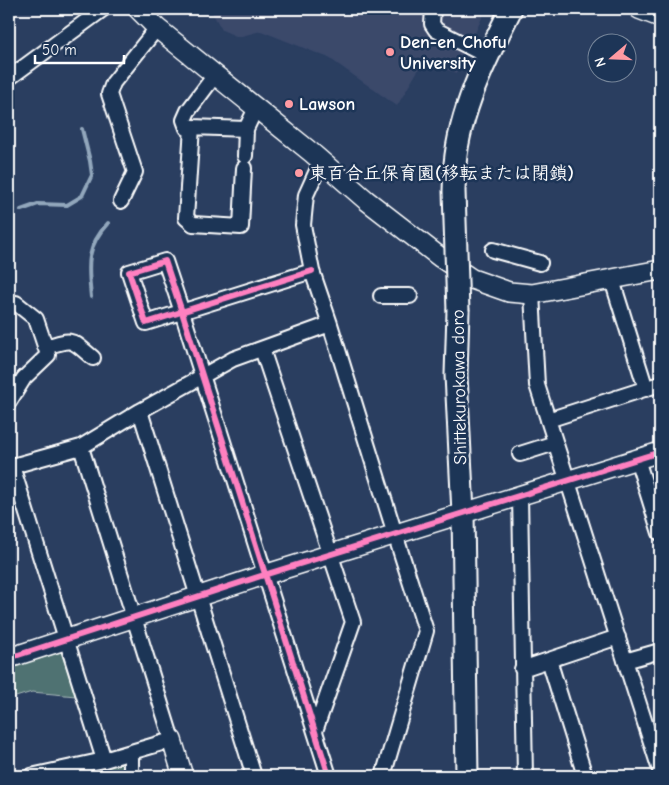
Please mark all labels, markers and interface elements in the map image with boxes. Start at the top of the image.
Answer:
scale bar [35,32,124,64]
place label: Den-en Chofu University [400,32,507,74]
north arrow [586,32,636,82]
text: 50 m [42,41,77,59]
marker: Den-en Chofu University [384,46,396,58]
text: N [591,55,610,69]
place label: Lawson [299,94,355,115]
marker: Lawson [283,98,295,110]
place label: 東百合丘保育園(移転または閉鎖) [309,163,574,184]
marker: 東百合丘保育園(移転または閉鎖) [293,167,305,179]
street label: Shittekurokawa doro [448,309,471,465]

